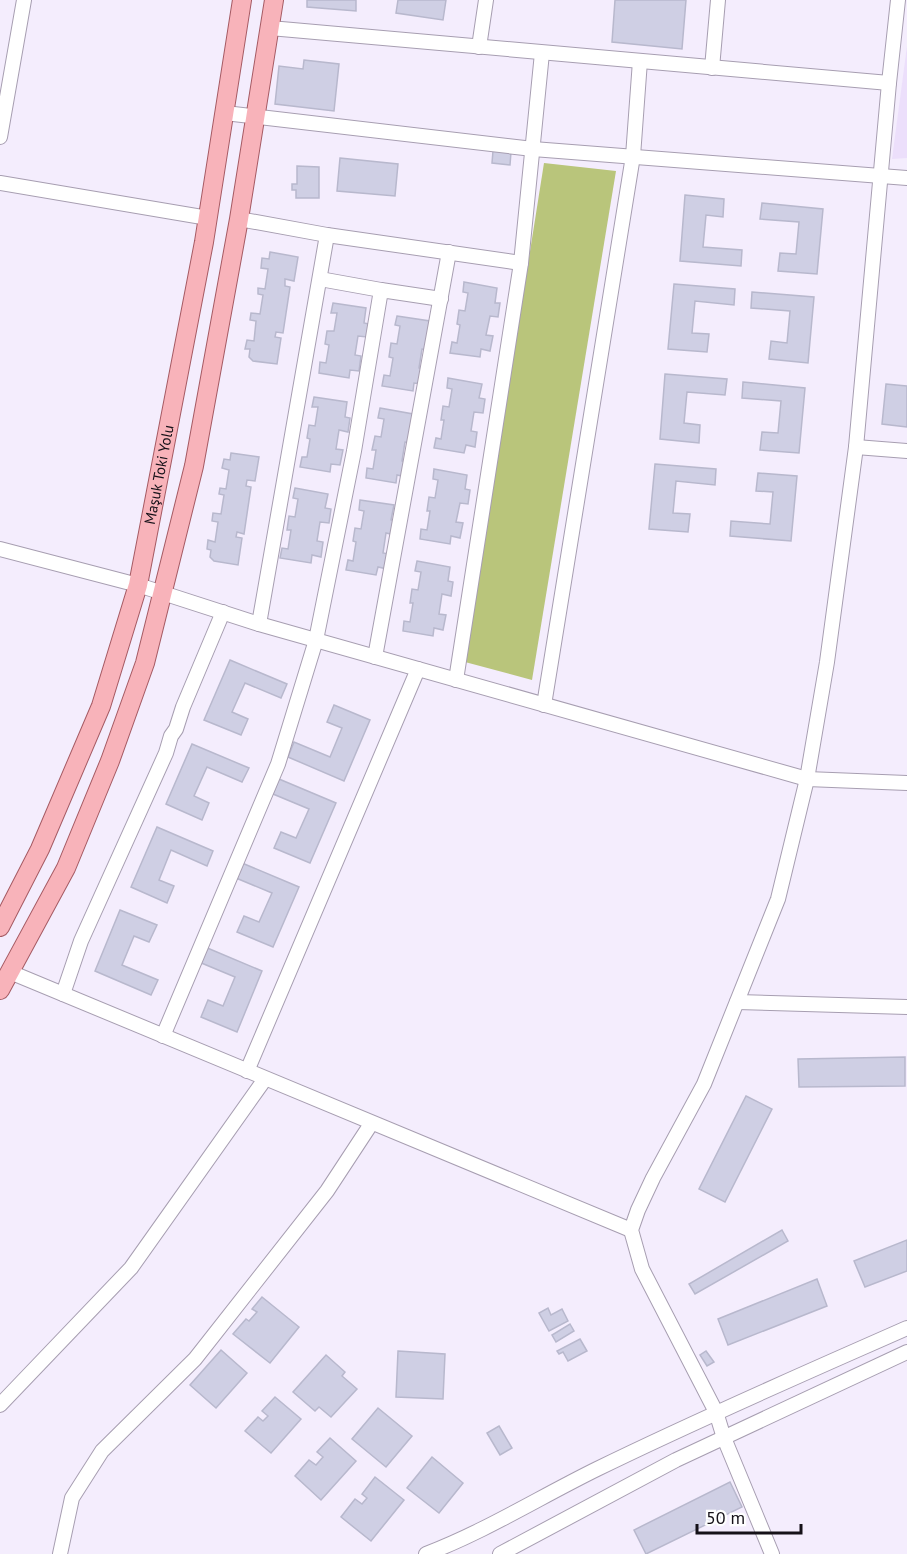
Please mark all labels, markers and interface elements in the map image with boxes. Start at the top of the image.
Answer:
street label: Maşuk Toki Yolu [140,423,178,526]
scale bar [697,1497,800,1535]
text: 50 m [706,1506,745,1529]

